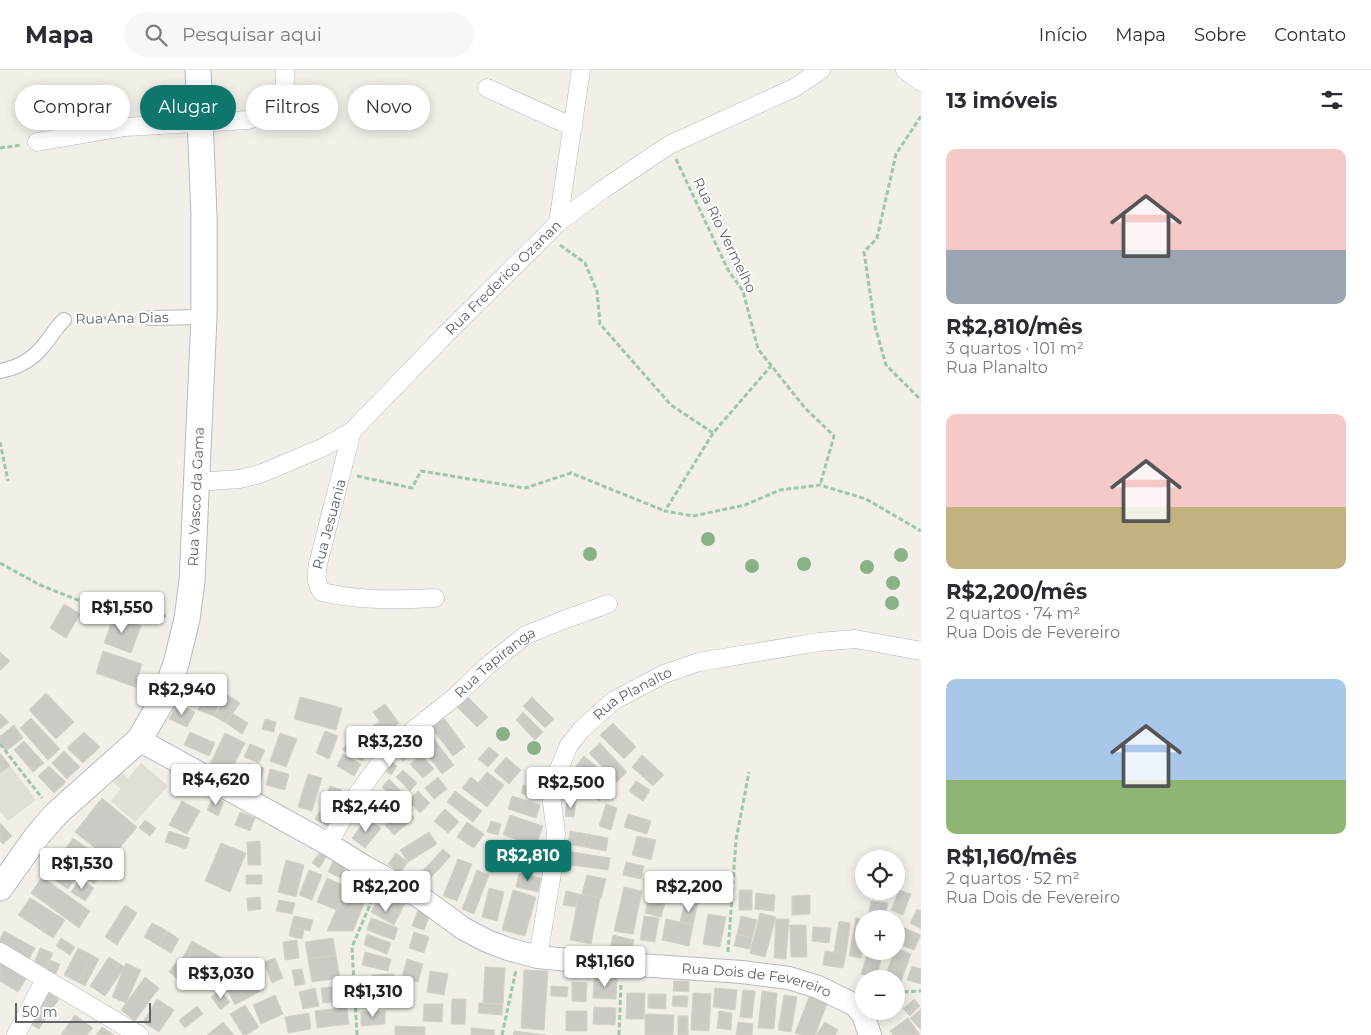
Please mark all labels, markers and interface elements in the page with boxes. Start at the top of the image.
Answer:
search box [124,12,474,57]
text: Mapa [25,20,94,49]
icon: search [142,21,170,49]
text: Pesquisar aqui [182,23,322,46]
text: Início [1039,24,1087,46]
text: Mapa [1115,24,1166,46]
text: Sobre [1194,24,1246,46]
text: Contato [1274,24,1346,46]
chip: Comprar [15,85,130,130]
chip: Alugar [140,85,236,130]
chip: Filtros [246,85,338,130]
chip: Novo [348,85,430,130]
icon: filters [1318,86,1346,114]
text: 13 imóveis [946,88,1057,113]
street label: Rua Rio Vermelho [689,174,761,296]
icon: home [1101,181,1191,271]
street label: Rua Frederico Ozanan [441,216,565,339]
street label: Rua Ana Dias [75,308,169,328]
text: R$2,810/mês [946,314,1083,339]
text: 3 quartos · 101 m² [946,339,1084,358]
text: Rua Planalto [946,358,1048,377]
street label: Rua Vasco da Gama [184,427,208,567]
icon: home [1101,446,1191,536]
street label: Rua Jesuania [308,477,350,571]
text: R$2,200/mês [946,579,1087,604]
pin: R$1,550 [76,592,168,634]
text: R$1,550 [91,598,153,617]
text: 2 quartos · 74 m² [946,604,1080,623]
street label: Rua Tapiranga [451,623,538,702]
text: Rua Dois de Fevereiro [946,623,1120,642]
street label: Rua Planalto [589,663,674,724]
pin: R$2,940 [136,674,228,716]
text: R$2,940 [148,680,216,699]
icon: home [1101,711,1191,801]
pin: R$3,230 [344,726,436,768]
text: R$3,230 [357,732,423,751]
pin: R$4,620 [170,764,262,806]
pin: R$2,500 [525,766,617,809]
text: R$4,620 [182,770,250,789]
text: R$2,500 [537,773,605,792]
pin: R$2,440 [320,790,412,833]
text: R$2,440 [332,797,400,816]
pin: R$2,810 [482,840,574,882]
text: R$1,160/mês [946,844,1077,869]
text: R$2,810 [496,846,560,865]
pin: R$1,530 [36,848,128,890]
map controls [855,850,905,1020]
button: locate [855,850,905,900]
text: R$1,530 [51,854,113,873]
text: 2 quartos · 52 m² [946,869,1080,888]
pin: R$2,200 [340,870,432,913]
pin: R$2,200 [643,870,735,913]
text: R$2,200 [352,877,420,896]
text: R$2,200 [655,877,723,896]
text: Rua Dois de Fevereiro [946,888,1120,907]
button: + [855,910,905,960]
pin: R$1,160 [559,946,651,988]
text: R$1,160 [575,952,635,971]
pin: R$3,030 [175,958,267,1000]
street label: Rua Dois de Fevereiro [681,959,835,1001]
text: R$3,030 [188,964,254,983]
button: − [855,970,905,1020]
pin: R$1,310 [327,976,419,1018]
text: R$1,310 [343,982,403,1001]
scale bar [15,1000,151,1023]
text: 50 m [22,1003,58,1021]

